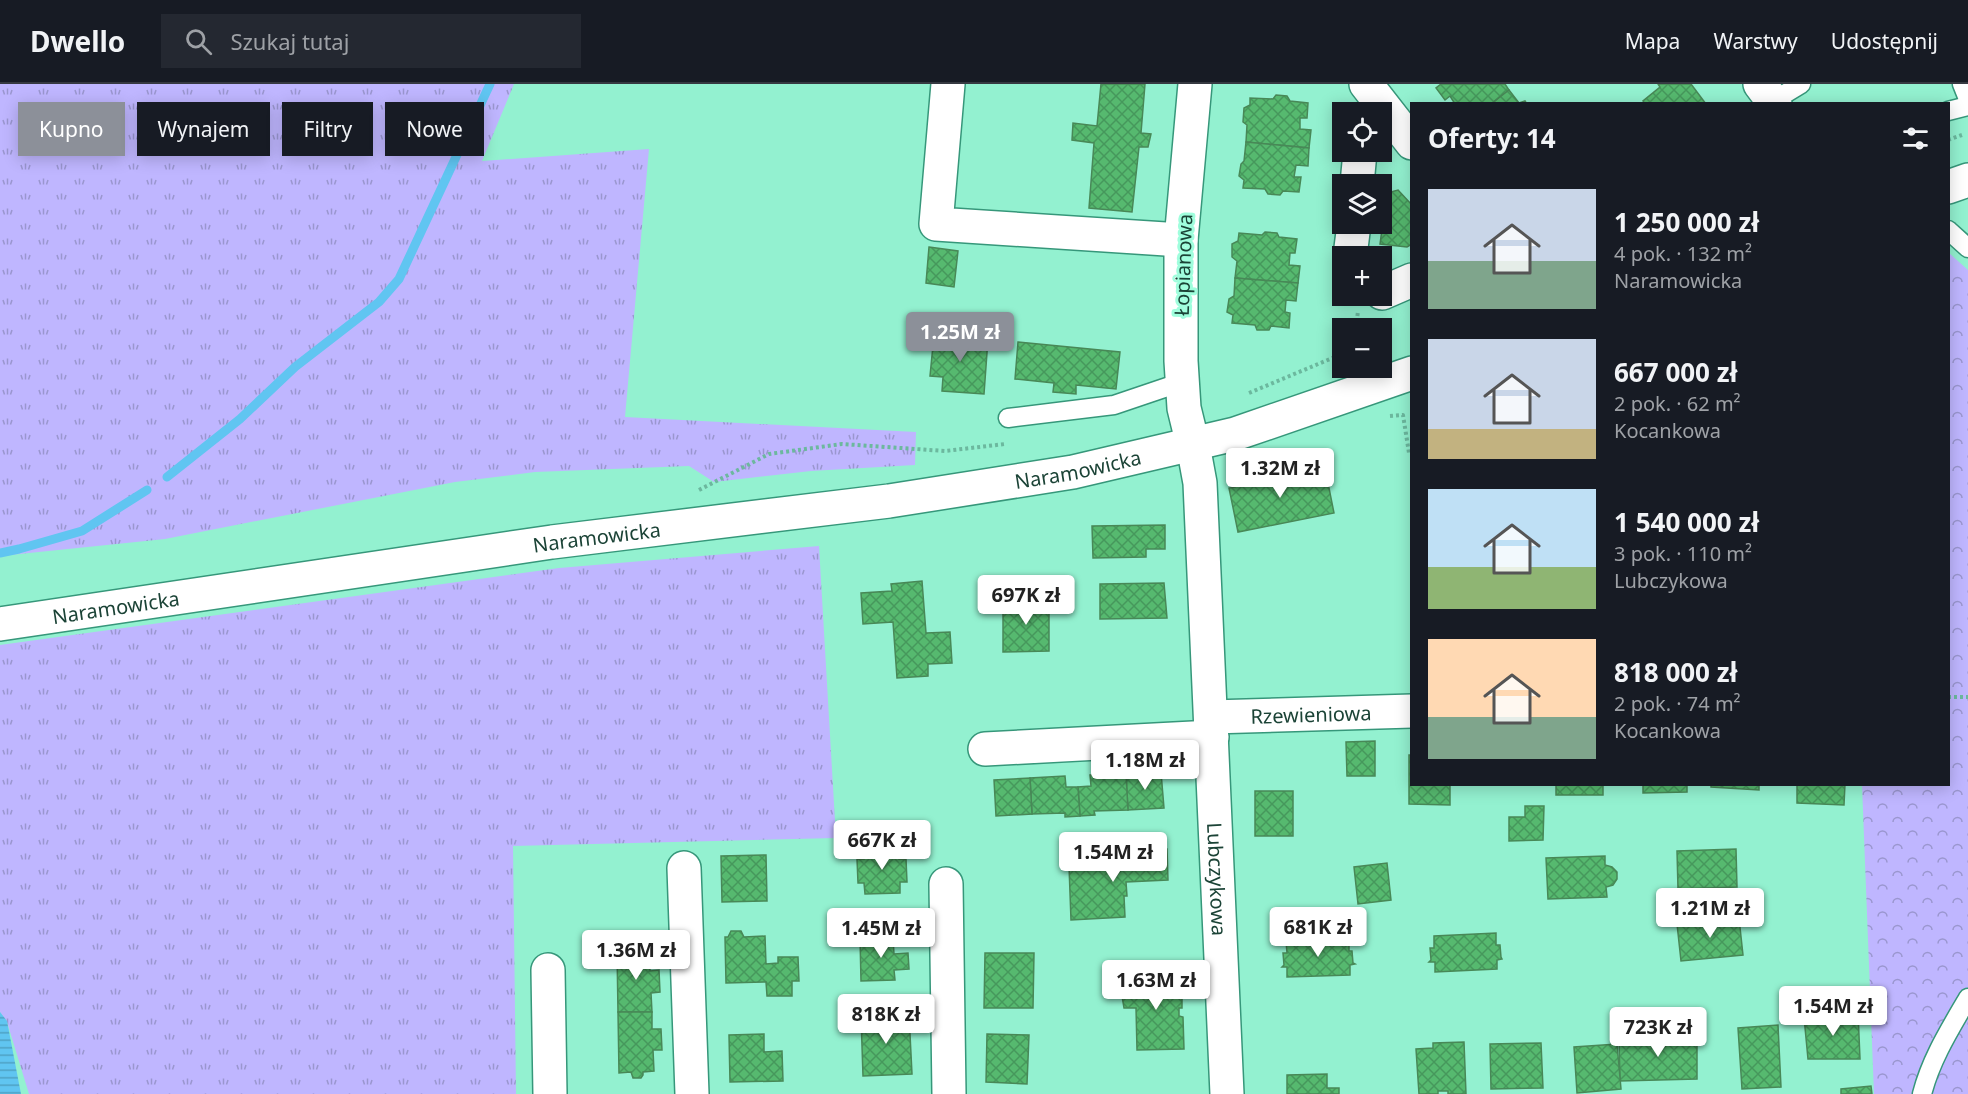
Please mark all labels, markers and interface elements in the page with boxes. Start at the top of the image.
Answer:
search box [161,14,581,68]
text: Dwello [30,22,125,60]
icon: search [182,25,215,58]
text: Szukaj tutaj [230,26,349,56]
text: Mapa [1625,27,1680,55]
text: Warstwy [1713,27,1798,55]
text: Udostępnij [1831,27,1938,55]
chip: Kupno [18,102,125,156]
chip: Wynajem [137,102,270,156]
chip: Filtry [282,102,373,156]
chip: Nowe [385,102,484,156]
map controls [1332,102,1392,378]
button: locate [1332,102,1392,162]
text: Oferty: 14 [1428,120,1556,156]
icon: filters [1899,122,1932,155]
button: layers [1332,174,1392,234]
text: 1 250 000 zł [1614,204,1759,240]
street label: Łopianowa [1168,213,1198,317]
icon: home [1476,213,1548,285]
text: 4 pok. · 132 m² [1614,240,1752,267]
button: + [1332,246,1392,306]
text: Naramowicka [1614,267,1742,294]
pin: 1.25M zł [898,312,1022,363]
text: 1.25M zł [920,318,1000,345]
button: − [1332,318,1392,378]
text: 667 000 zł [1614,354,1738,390]
icon: home [1476,363,1548,435]
text: 2 pok. · 62 m² [1614,390,1741,417]
text: Kocankowa [1614,417,1721,444]
street label: Naramowicka [1013,443,1144,495]
pin: 1.32M zł [1218,448,1342,499]
text: 1.32M zł [1240,454,1320,481]
text: 1 540 000 zł [1614,504,1759,540]
icon: home [1476,513,1548,585]
street label: Naramowicka [531,515,662,558]
text: 3 pok. · 110 m² [1614,540,1752,567]
text: Lubczykowa [1614,567,1728,594]
pin: 697K zł [971,575,1081,626]
text: 697K zł [992,581,1060,608]
street label: Naramowicka [50,584,181,630]
text: 818 000 zł [1614,654,1738,690]
icon: home [1476,663,1548,735]
text: 2 pok. · 74 m² [1614,690,1741,717]
street label: Rzewieniowa [1250,699,1372,729]
text: Kocankowa [1614,717,1721,744]
pin: 1.18M zł [1083,740,1207,791]
text: 1.18M zł [1105,746,1185,773]
pin: 667K zł [827,820,937,871]
street label: Lubczykowa [1202,822,1234,937]
text: 667K zł [848,826,916,853]
pin: 1.54M zł [1051,832,1175,883]
text: 1.54M zł [1073,838,1153,865]
pin: 1.21M zł [1648,888,1772,939]
text: 1.21M zł [1670,894,1750,921]
pin: 681K zł [1263,907,1373,958]
pin: 1.45M zł [819,908,943,959]
text: 681K zł [1284,913,1352,940]
text: 1.45M zł [841,914,921,941]
pin: 1.36M zł [574,930,698,981]
text: 1.36M zł [596,936,676,963]
pin: 1.63M zł [1094,960,1218,1011]
text: 1.63M zł [1116,966,1196,993]
pin: 1.54M zł [1771,986,1895,1037]
text: 1.54M zł [1793,992,1873,1019]
pin: 818K zł [831,994,941,1045]
text: 818K zł [852,1000,920,1027]
pin: 723K zł [1603,1007,1713,1058]
text: 723K zł [1624,1013,1692,1040]

